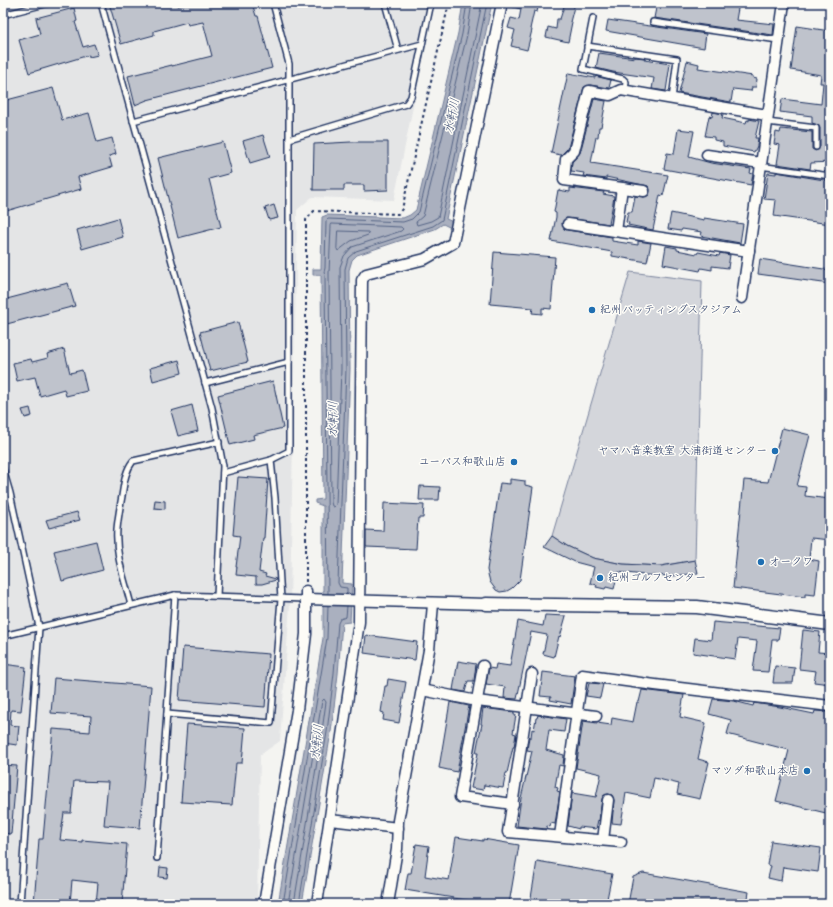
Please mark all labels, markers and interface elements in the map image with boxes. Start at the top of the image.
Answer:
water label: 水軒川 [439,97,465,135]
place label: 紀州バッティングスタジアム [600,301,742,319]
marker: 紀州バッティングスタジアム [587,305,597,315]
water label: 水軒川 [323,401,343,437]
place label: ヤマハ音楽教室 大浦街道センター [598,442,767,460]
marker: ヤマハ音楽教室 大浦街道センター [770,446,780,456]
place label: ユーバス和歌山店 [418,453,506,471]
marker: ユーバス和歌山店 [509,457,519,467]
place label: オークワ [769,553,813,571]
marker: オークワ [756,557,766,567]
place label: 紀州ゴルフセンター [608,569,706,587]
marker: 紀州ゴルフセンター [595,573,605,583]
water label: 水軒川 [306,723,328,761]
place label: マツダ和歌山本店 [711,762,799,780]
marker: マツダ和歌山本店 [802,766,812,776]

